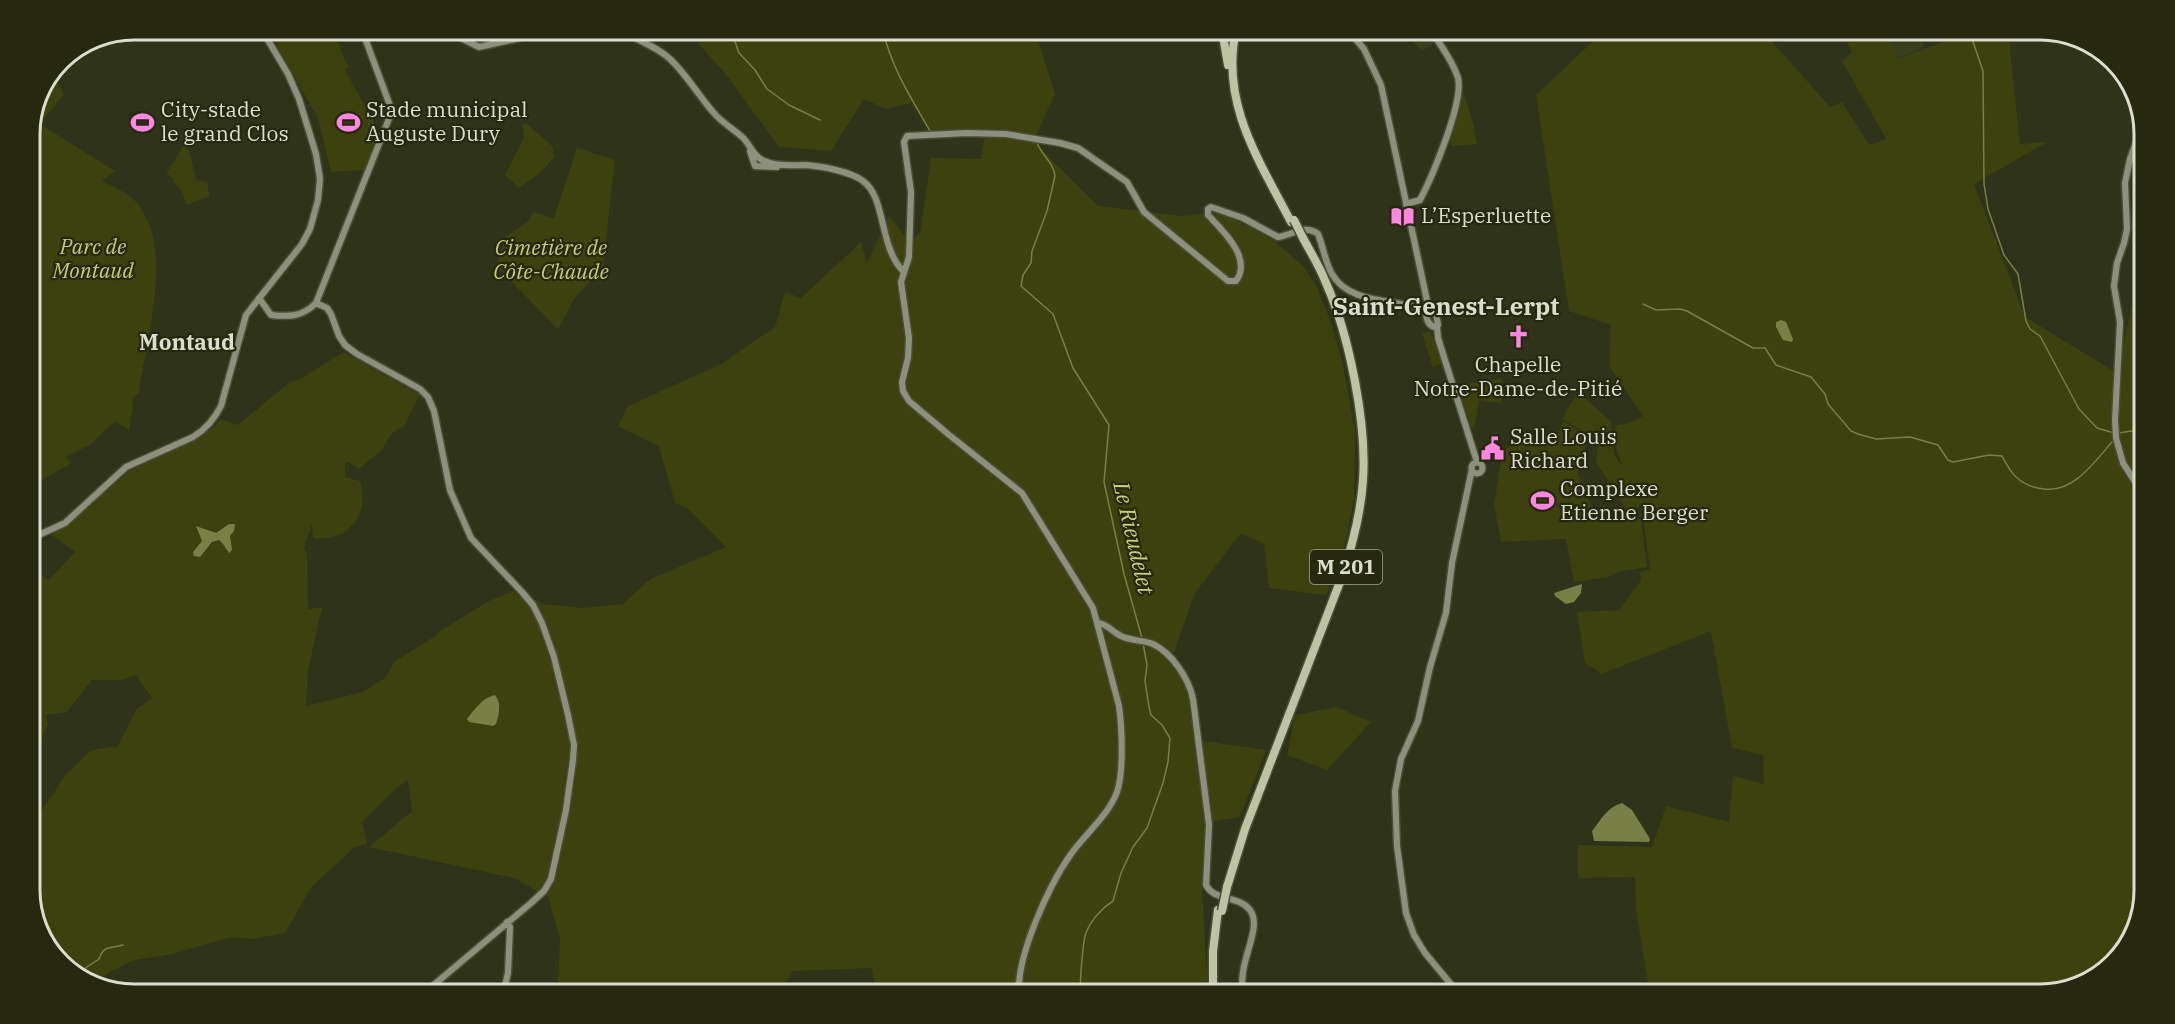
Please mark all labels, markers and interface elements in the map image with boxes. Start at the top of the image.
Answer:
place label: City-stade le grand Clos [161,95,289,147]
place label: Stade municipal Auguste Dury [366,95,527,147]
sports icon: City-stade le grand Clos [130,109,156,135]
sports icon: Stade municipal Auguste Dury [335,109,361,135]
place label: L’Esperluette [1421,201,1551,229]
library icon: L’Esperluette [1390,203,1416,229]
park label: Parc de Montaud [51,232,134,284]
park label: Cimetière de Côte-Chaude [493,233,609,285]
district label: Saint-Genest-Lerpt [1333,290,1559,322]
church icon: Chapelle Notre-Dame-de-Pitié [1505,324,1531,350]
district label: Montaud [139,327,235,356]
place label: Chapelle Notre-Dame-de-Pitié [1414,350,1622,402]
place label: Salle Louis Richard [1510,422,1617,474]
public building icon: Salle Louis Richard [1479,436,1505,462]
place label: Complexe Etienne Berger [1560,474,1709,526]
water label: Le Rieudelet [1107,478,1162,598]
sports icon: Complexe Etienne Berger [1529,488,1555,514]
road number: M 201 [1310,550,1382,584]

